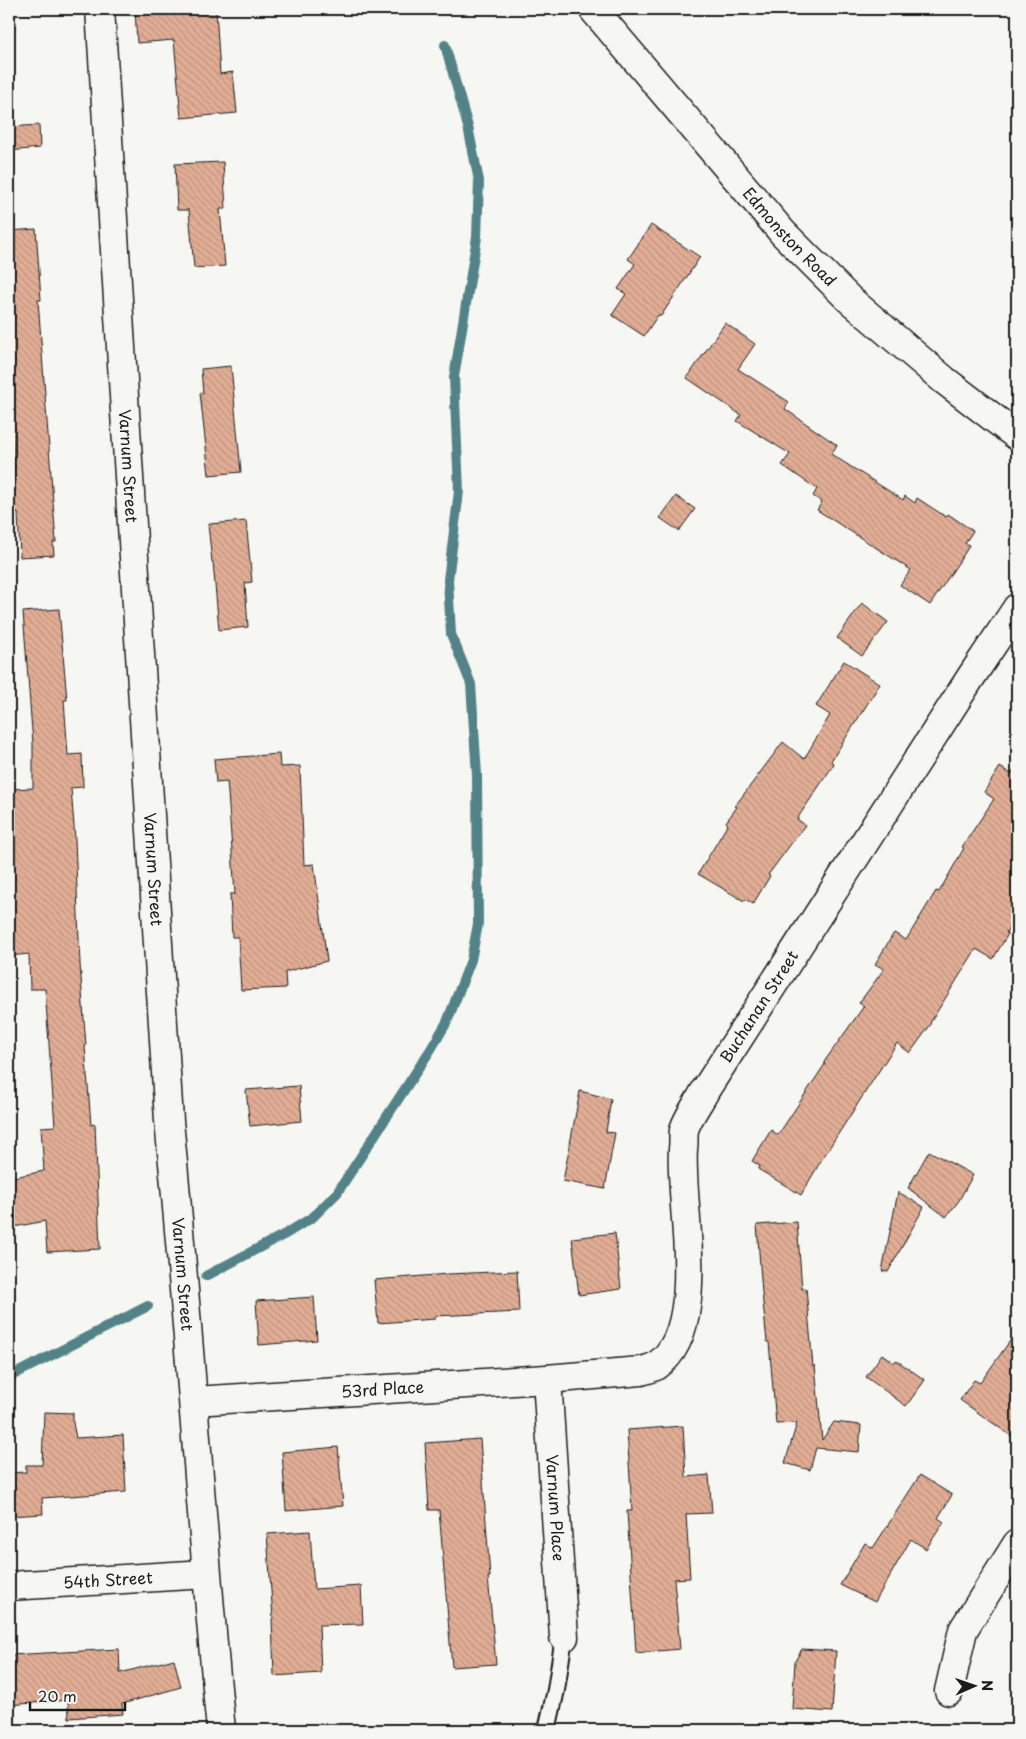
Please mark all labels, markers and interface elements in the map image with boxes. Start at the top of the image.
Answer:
street label: Edmonston Road [738,181,842,291]
street label: Varnum Street [114,409,145,524]
street label: Varnum Street [139,812,170,927]
street label: Buchanan Street [713,945,804,1067]
street label: Varnum Street [167,1217,200,1332]
street label: 53rd Place [340,1374,425,1403]
street label: Varnum Place [541,1454,572,1562]
street label: 54th Street [62,1564,154,1594]
north arrow [948,1662,998,1712]
scale bar [30,1679,125,1711]
text: N [977,1680,998,1691]
text: 20 m [38,1684,77,1707]

